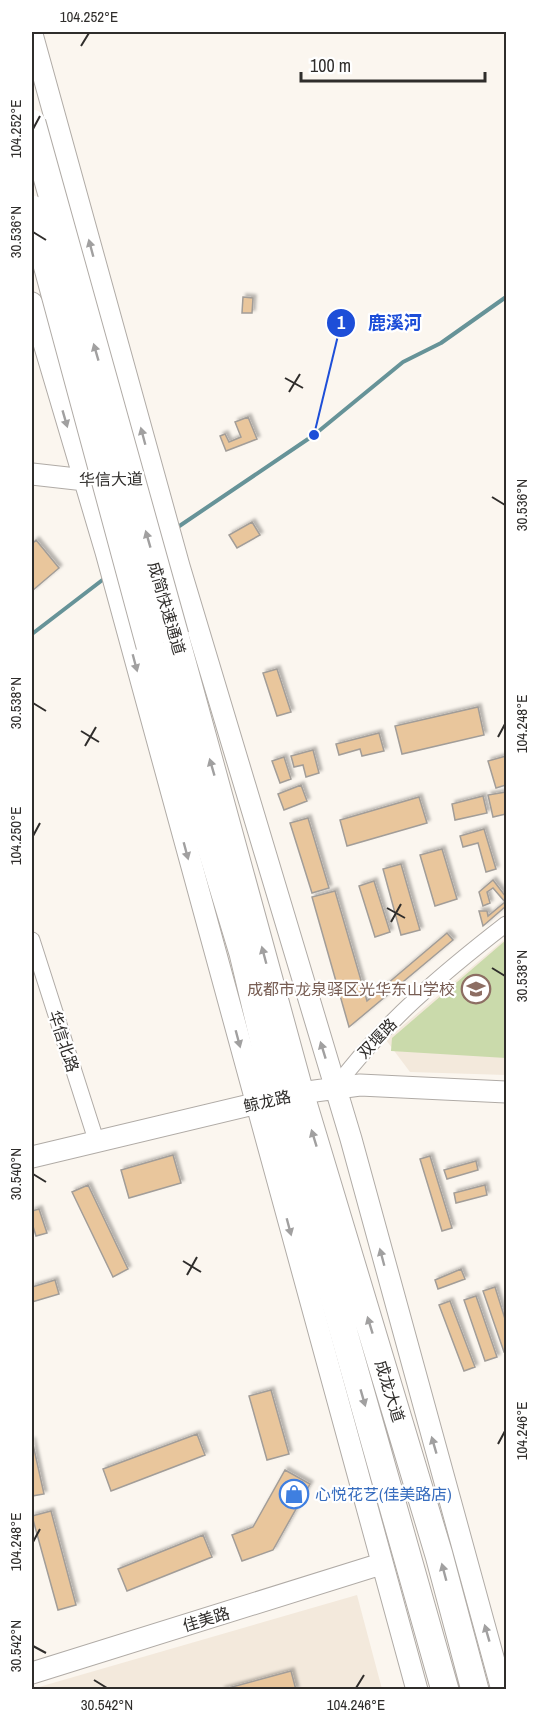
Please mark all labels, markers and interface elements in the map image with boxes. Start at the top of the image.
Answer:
text: 104.252°E [60,6,118,27]
scale bar [301,45,486,83]
text: 100 m [310,53,351,78]
text: 104.252°E [5,100,26,158]
text: 30.536°N [5,206,26,258]
one-way arrow [85,238,95,257]
callout: 鹿溪河 [326,305,434,341]
text: 1 [337,310,346,335]
text: 鹿溪河 [368,310,422,335]
one-way arrow [90,342,100,361]
one-way arrow [61,410,70,428]
one-way arrow [137,426,147,445]
street label: 华信大道 [79,467,143,491]
text: 30.536°N [511,479,532,531]
one-way arrow [143,530,152,548]
street label: 成简快速通道 [143,559,191,657]
one-way arrow [131,654,140,672]
text: 30.538°N [5,677,26,729]
text: 104.248°E [511,695,532,753]
one-way arrow [207,758,216,776]
text: 104.250°E [5,807,26,865]
one-way arrow [182,842,192,860]
one-way arrow [259,946,269,964]
text: 30.538°N [511,950,532,1002]
school or university icon: 成都市龙泉驿区光华东山学校 [460,973,492,1005]
place label: 成都市龙泉驿区光华东山学校 [247,978,455,1000]
street label: 华信北路 [44,1007,84,1075]
street label: 双堰路 [352,1013,402,1063]
one-way arrow [233,1030,243,1048]
one-way arrow [318,1041,327,1059]
street label: 鲸龙路 [241,1085,293,1117]
one-way arrow [309,1129,318,1147]
text: 30.540°N [5,1148,26,1200]
one-way arrow [285,1218,294,1236]
one-way arrow [377,1248,387,1266]
one-way arrow [365,1316,374,1334]
street label: 成龙大道 [370,1357,410,1425]
one-way arrow [359,1389,368,1407]
text: 104.246°E [511,1402,532,1460]
one-way arrow [429,1436,438,1454]
shop icon: 心悦花艺(佳美路店) [278,1478,310,1510]
place label: 心悦花艺(佳美路店) [315,1483,452,1505]
text: 104.248°E [5,1513,26,1571]
one-way arrow [439,1563,448,1581]
street label: 佳美路 [180,1601,232,1637]
text: 30.542°N [5,1620,26,1672]
one-way arrow [481,1624,491,1642]
text: 30.542°N [81,1694,133,1715]
text: 104.246°E [327,1694,385,1715]

